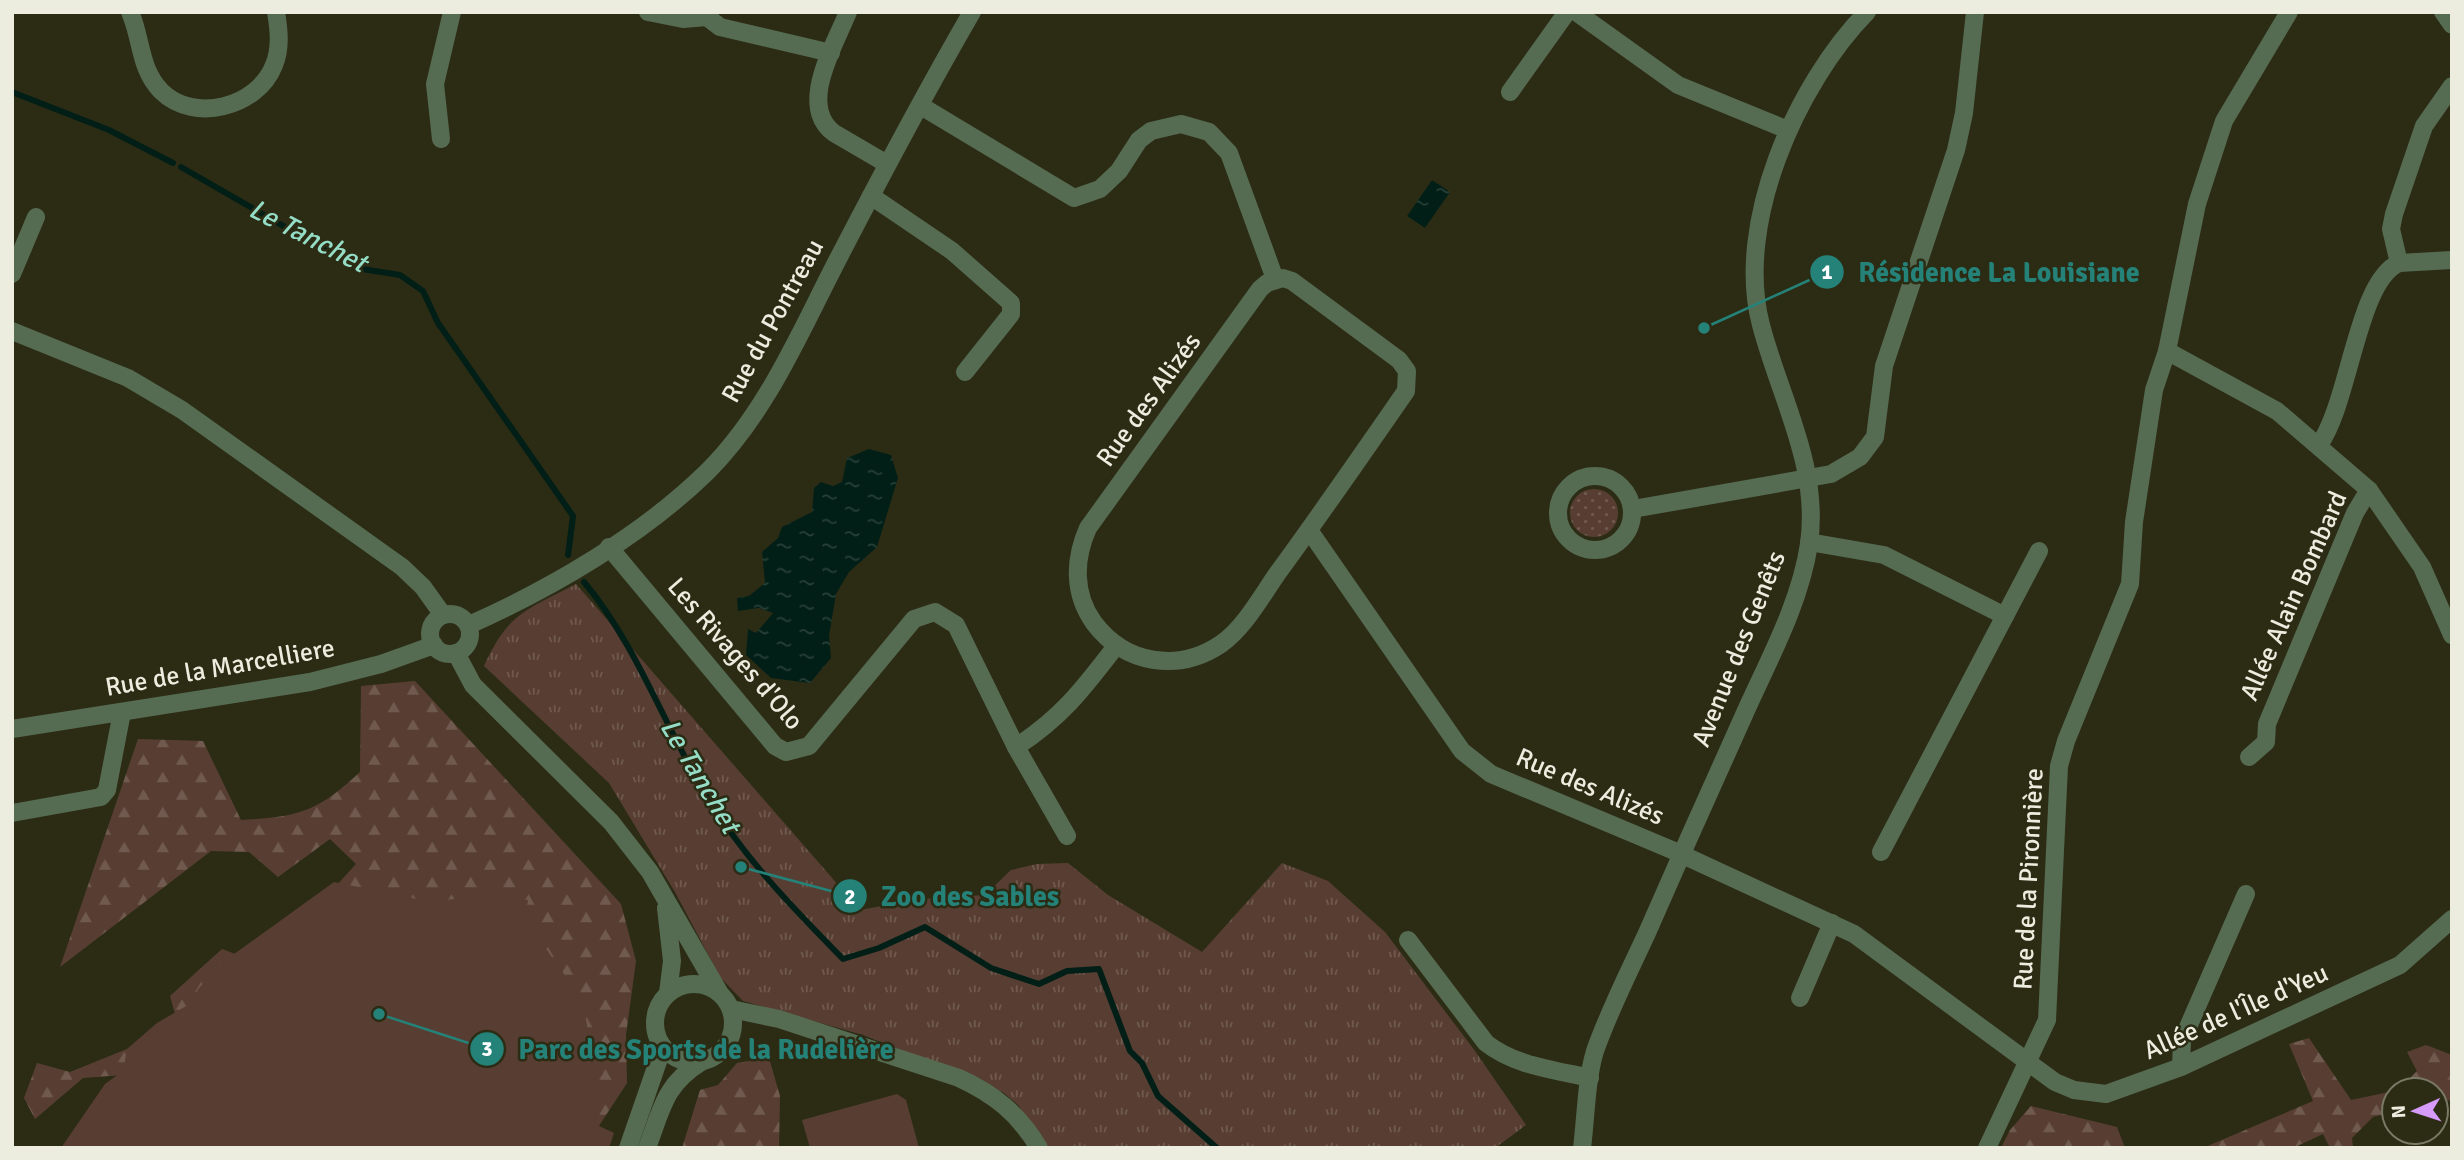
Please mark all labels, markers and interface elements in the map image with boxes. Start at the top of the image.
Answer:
water label: Le Tanchet [243,192,375,282]
street label: Rue du Pontreau [715,234,831,408]
callout: Résidence La Louisiane [1809,248,2153,297]
text: Résidence La Louisiane [1858,256,2140,290]
text: 1 [1821,259,1833,285]
street label: Rue des Alizés [1090,327,1208,473]
street label: Allée Alain Bombard [2234,486,2354,706]
street label: Avenue des Genêts [1685,546,1793,752]
street label: Les Rivages d'Olo [660,571,810,737]
street label: Rue de la Marcelliere [103,632,337,704]
water label: Le Tanchet [653,713,749,842]
street label: Rue des Alizés [1511,741,1669,833]
street label: Rue de la Pironnière [2007,767,2051,991]
callout: Zoo des Sables [832,872,1074,921]
text: Zoo des Sables [881,880,1059,914]
text: 2 [844,884,856,910]
street label: Allée de l'Île d'Yeu [2139,957,2333,1067]
callout: Parc des Sports de la Rudelière [469,1024,907,1073]
text: Parc des Sports de la Rudelière [518,1033,894,1067]
text: 3 [481,1036,493,1062]
north arrow [2380,1076,2450,1146]
text: N [2387,1105,2411,1119]

